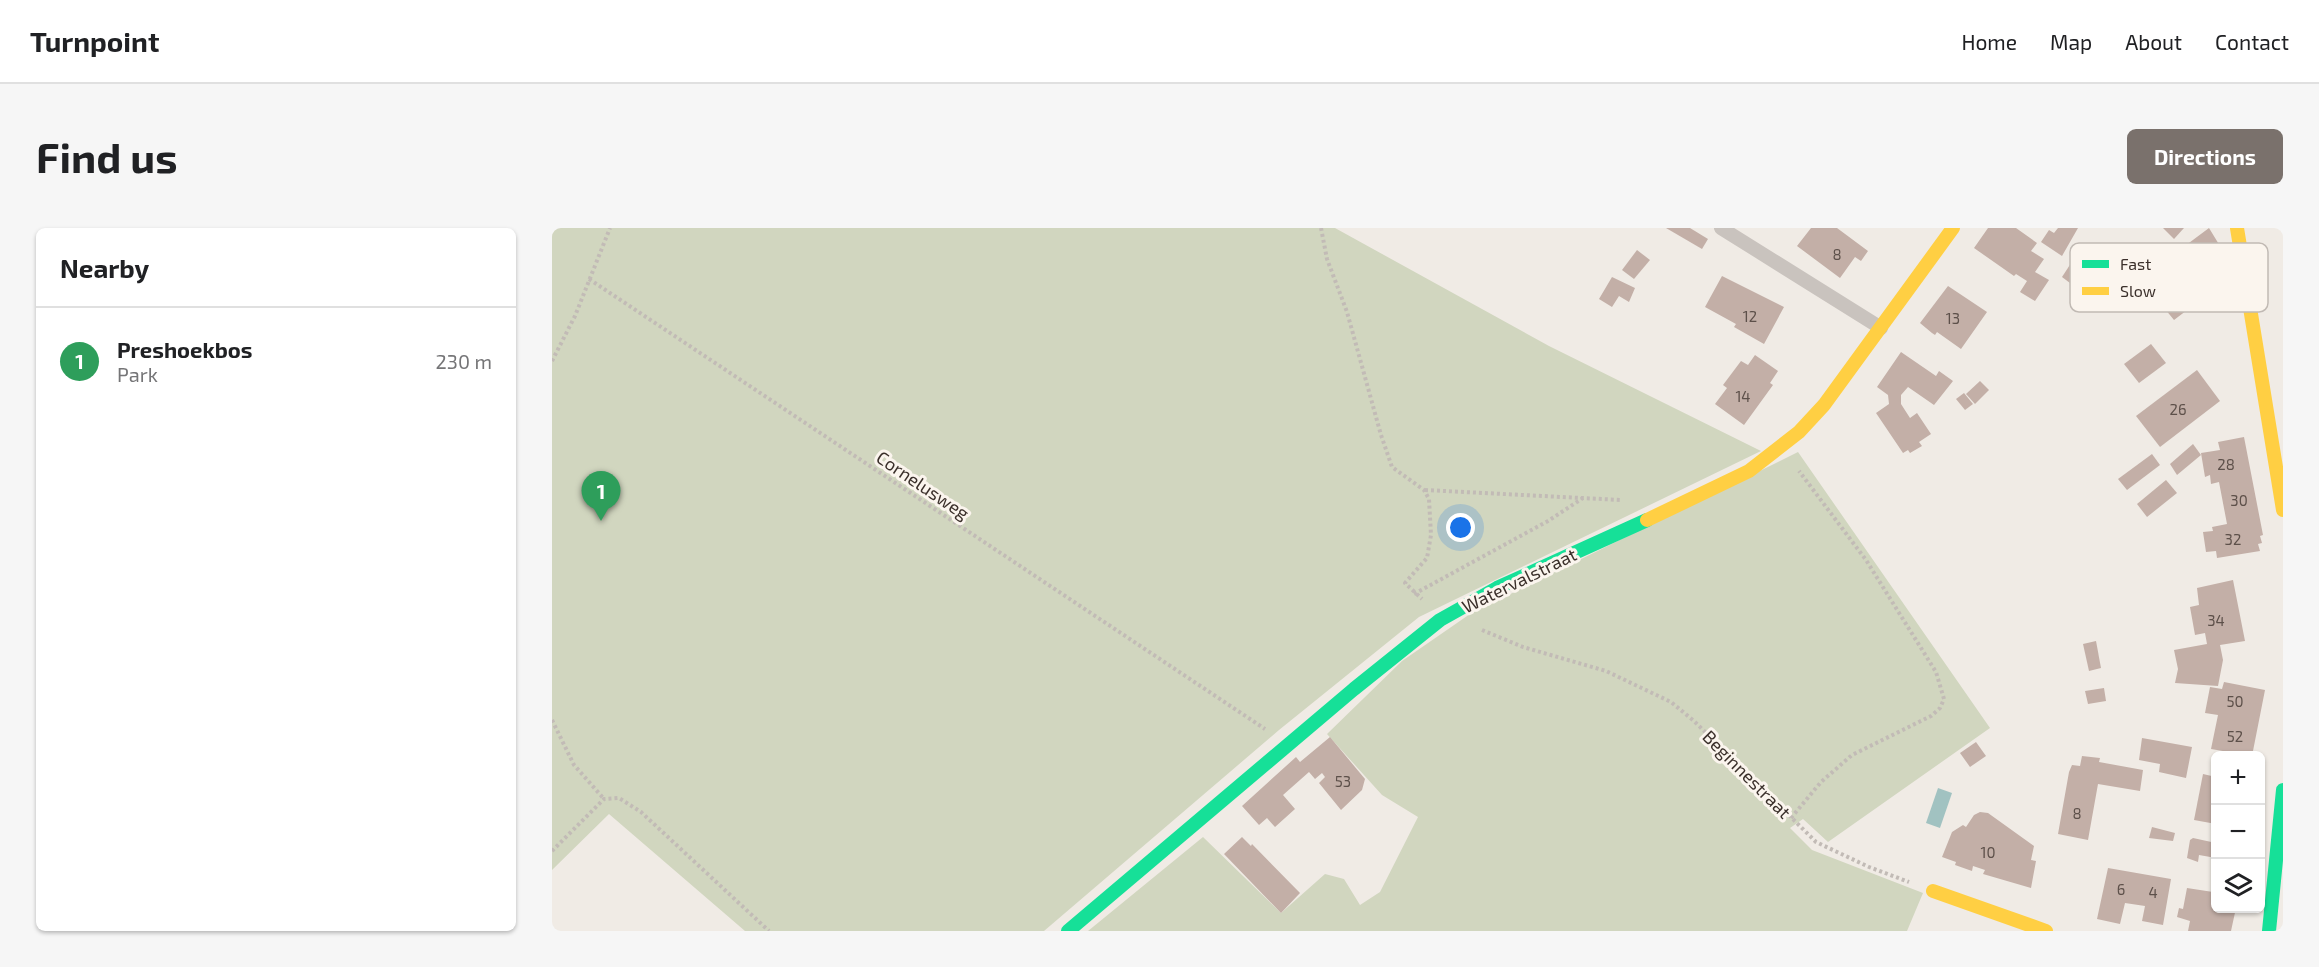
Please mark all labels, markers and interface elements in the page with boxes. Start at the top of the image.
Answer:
text: Turnpoint [30,24,159,58]
text: Home [1961,29,2017,54]
text: Map [2050,29,2092,54]
text: About [2125,29,2182,54]
text: Contact [2215,29,2289,54]
button: Directions [2127,129,2283,184]
text: Find us [36,131,178,181]
legend [2070,243,2268,312]
house number: 8 [1832,245,1842,263]
text: Nearby [60,252,149,283]
text: Fast [2120,254,2151,273]
text: Slow [2120,281,2156,300]
house number: 12 [1743,307,1757,325]
house number: 13 [1946,309,1960,327]
text: Preshoekbos [117,336,253,362]
text: 1 [75,349,84,373]
text: 230 m [436,349,492,373]
text: Park [117,362,158,386]
house number: 14 [1735,387,1751,405]
house number: 26 [2169,400,2187,418]
street label: Cornelusweg [872,446,974,524]
house number: 28 [2217,455,2235,473]
pin: 1 [581,472,620,521]
house number: 30 [2230,491,2248,509]
your location [1446,513,1475,542]
house number: 32 [2225,530,2241,548]
street label: Watervalstraat [1458,543,1580,617]
house number: 34 [2207,611,2225,629]
house number: 50 [2226,692,2244,710]
street label: Beginnestraat [1698,725,1796,823]
house number: 52 [2227,727,2243,745]
map controls [2211,751,2265,913]
button: + [2211,751,2265,805]
house number: 53 [1335,772,1351,790]
house number: 8 [2072,804,2082,822]
button: − [2211,805,2265,859]
house number: 10 [1980,843,1996,861]
button: layers [2211,859,2265,913]
house number: 6 [2117,880,2125,898]
house number: 4 [2148,883,2158,901]

